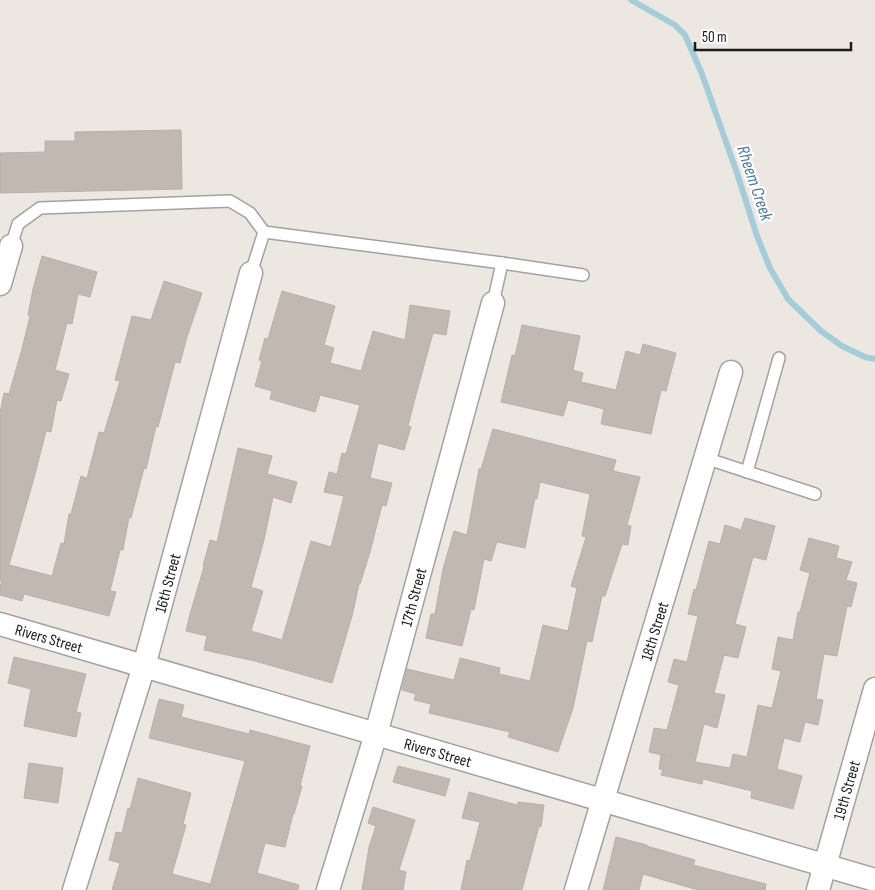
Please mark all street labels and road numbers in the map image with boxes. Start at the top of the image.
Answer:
street label: 16th Street [151,552,186,615]
street label: 17th Street [397,566,431,629]
street label: 18th Street [637,600,673,663]
street label: Rivers Street [13,621,85,658]
street label: Rivers Street [402,735,474,772]
street label: 19th Street [830,758,865,822]

